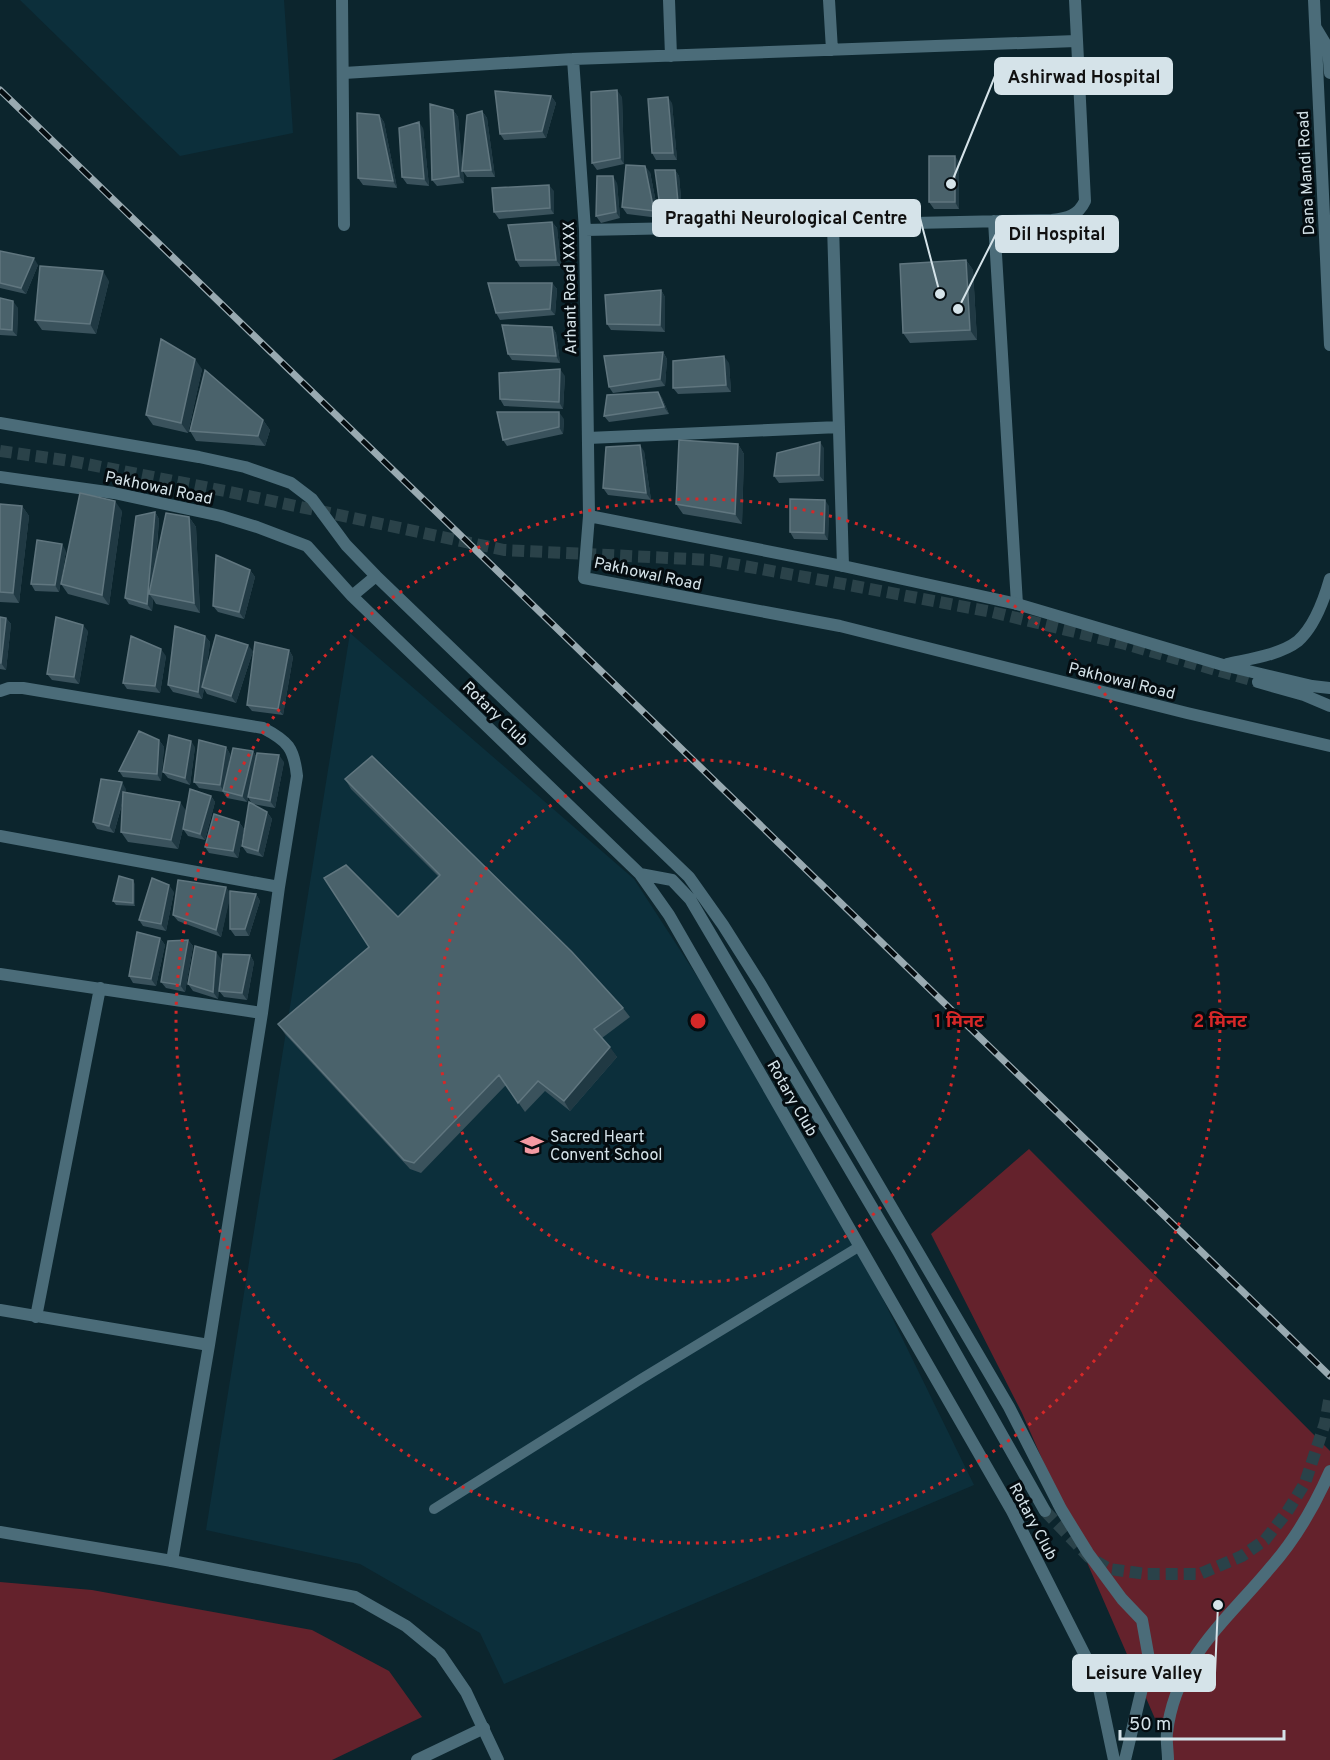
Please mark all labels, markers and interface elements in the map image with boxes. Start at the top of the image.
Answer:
callout: Ashirwad Hospital [995,58,1172,94]
text: Ashirwad Hospital [1008,67,1160,90]
street label: Dana Mandi Road [1294,110,1320,236]
callout: Pragathi Neurological Centre [653,200,920,236]
text: Pragathi Neurological Centre [665,208,907,231]
callout: Dil Hospital [996,216,1118,252]
street label: Arhant Road XXXX [560,221,582,355]
text: Dil Hospital [1008,224,1106,247]
street label: Pakhowal Road [103,468,214,510]
street label: Pakhowal Road [592,554,703,596]
street label: Pakhowal Road [1066,659,1177,705]
street label: Rotary Club [457,678,532,751]
centre of rings [688,1011,708,1031]
text: 1 मिनट [934,1011,984,1034]
text: 2 मिनट [1193,1011,1247,1034]
street label: Rotary Club [761,1057,821,1141]
place label: Sacred Heart Convent School [550,1128,663,1166]
school or university icon: Sacred Heart Convent School [519,1132,545,1158]
street label: Rotary Club [1004,1480,1061,1564]
callout: Leisure Valley [1073,1655,1215,1691]
text: Leisure Valley [1086,1663,1202,1686]
scale bar [1120,1703,1284,1741]
text: 50 m [1129,1714,1171,1737]

